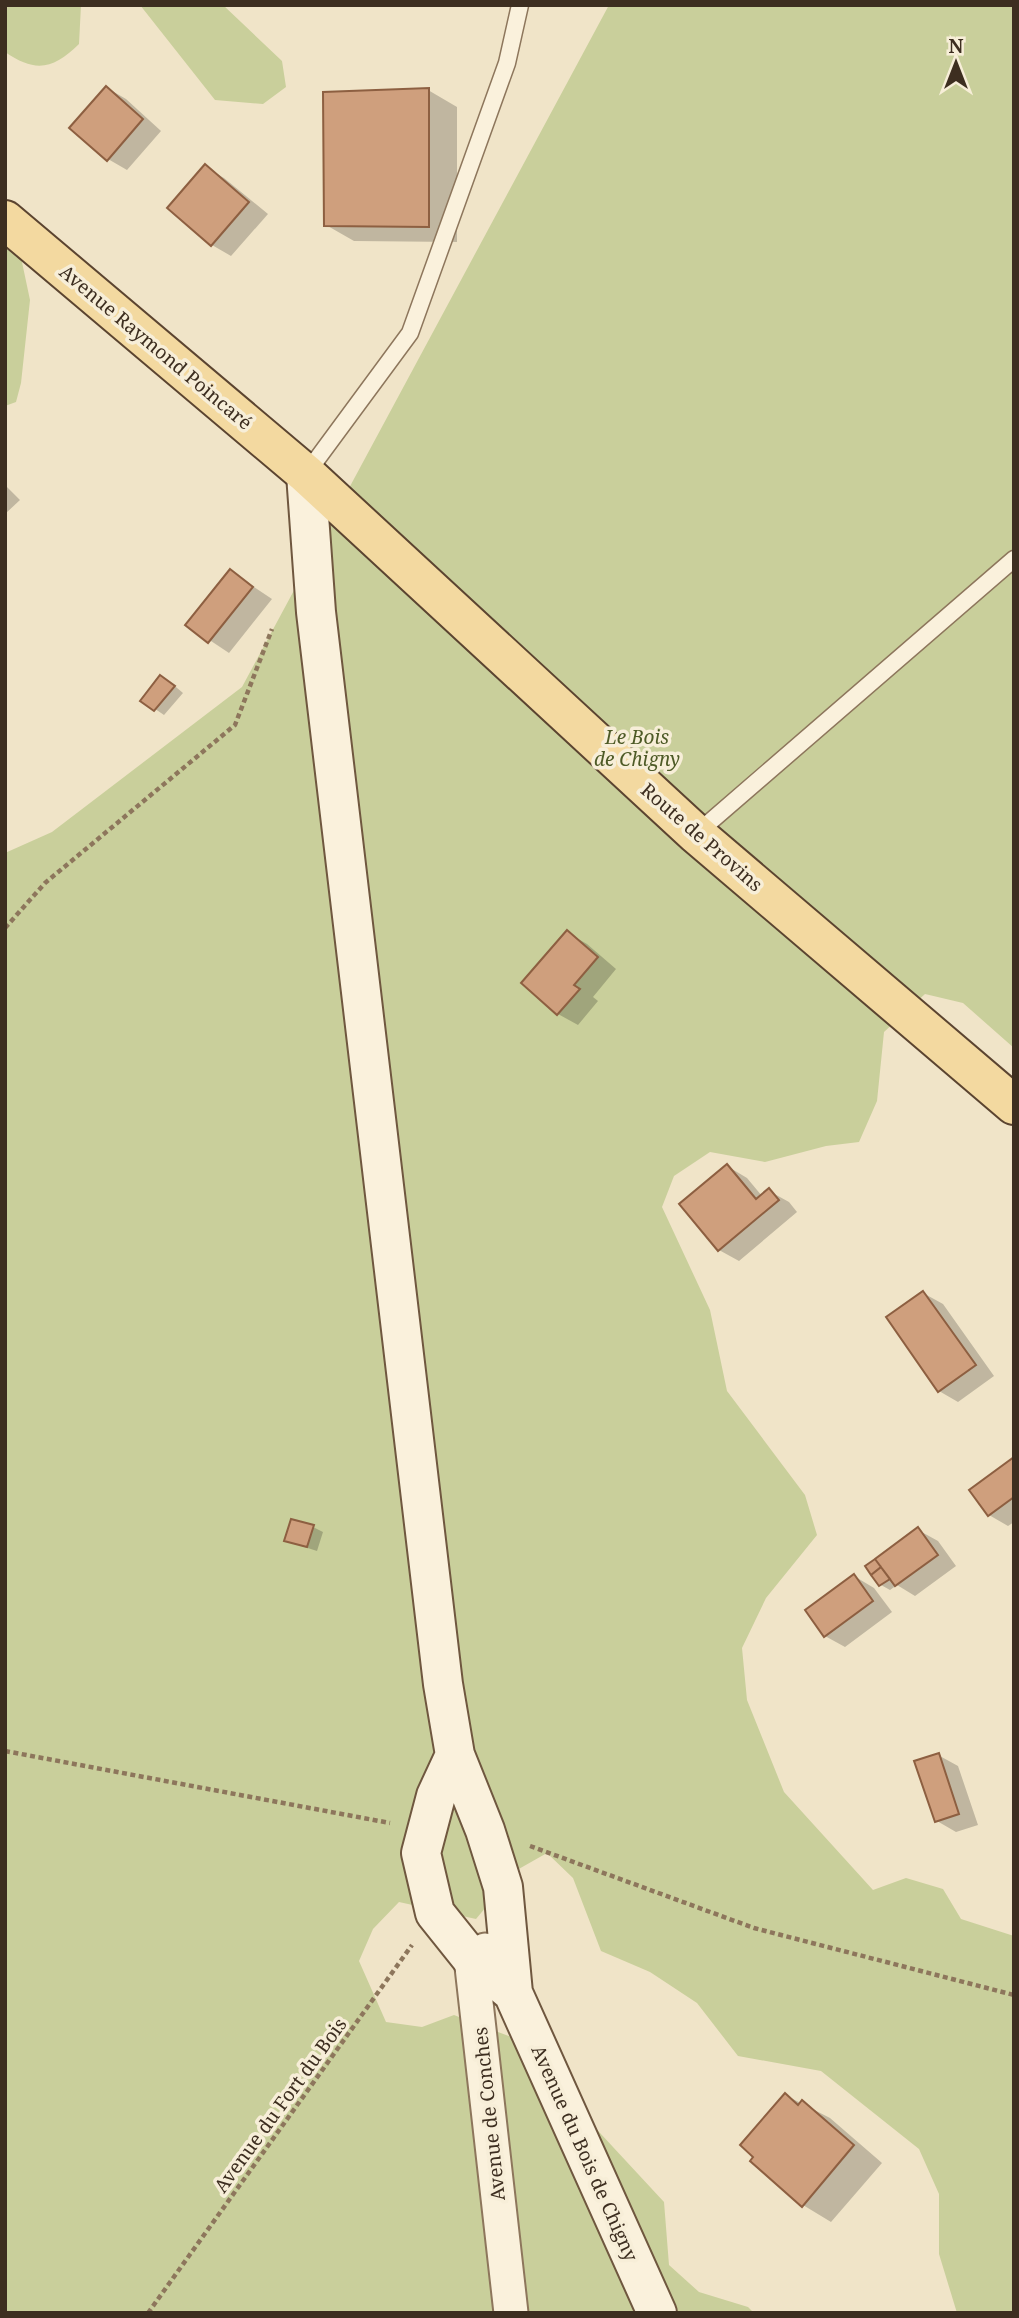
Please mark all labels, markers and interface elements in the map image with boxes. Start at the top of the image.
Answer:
north arrow [921,28,991,98]
text: N [949,33,964,59]
street label: Avenue Raymond Poincaré [54,259,258,435]
park label: Le Bois de Chigny [594,724,680,772]
street label: Route de Provins [636,777,768,897]
street label: Avenue du Fort du Bois [208,2012,352,2198]
street label: Avenue de Conches [467,2026,511,2202]
street label: Avenue du Bois de Chigny [526,2041,645,2265]

